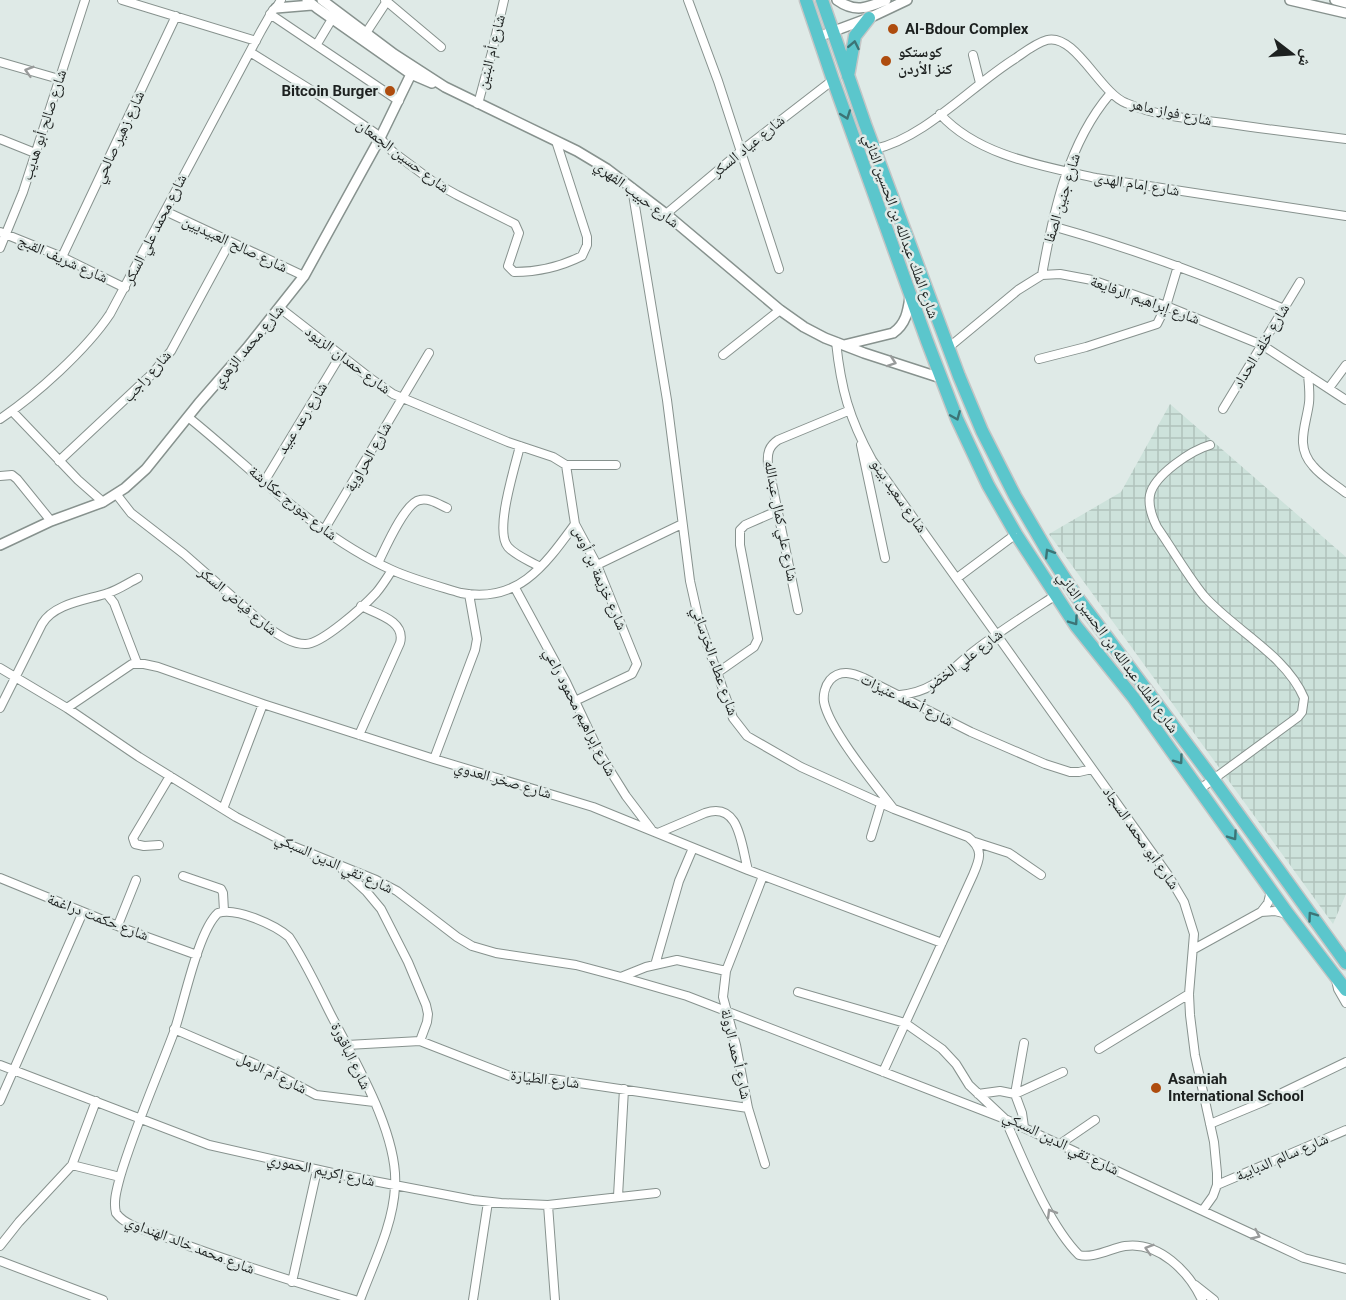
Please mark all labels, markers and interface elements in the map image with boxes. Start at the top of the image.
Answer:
street label: شارع أم البنين [473,13,510,92]
place label: Al-Bdour Complex [905,20,1029,38]
marker: Al-Bdour Complex [886,22,900,36]
north arrow [1262,24,1322,84]
one-way arrow [847,41,859,50]
place label: كوستكو كنز الأردن [898,43,953,78]
text: ش [1294,47,1317,69]
marker: كوستكو كنز الأردن [879,54,893,68]
one-way arrow [25,66,35,78]
street label: شارع صالح أبو هديب [18,67,71,183]
place label: Bitcoin Burger [282,82,379,100]
marker: Bitcoin Burger [383,84,397,98]
street label: شارع زهير صالحي [90,88,151,187]
street label: شارع فواز ماهر [1127,94,1214,130]
one-way arrow [838,109,851,120]
street label: شارع عياد السكر [707,111,789,182]
street label: شارع حسين الجمعان [353,115,453,198]
street label: شارع الملك عبدالله بن الحسين الثاني [857,131,943,322]
street label: شارع جنين الصفا [1040,151,1085,245]
street label: شارع حبيب الفهري [590,156,683,234]
street label: شارع إمام الهدى [1093,168,1181,201]
street label: شارع محمد علي السكر [119,171,193,289]
street label: شارع صالح العبيديين [179,212,291,277]
street label: شارع شريف القبج [15,231,111,288]
street label: شارع إبراهيم الرفايعة [1087,272,1202,329]
street label: شارع محمد الزهري [208,301,290,393]
street label: شارع خلف الحداد [1229,301,1294,392]
street label: شارع حمدان الزيود [301,322,394,399]
street label: شارع راجب [119,346,176,406]
one-way arrow [886,355,897,368]
street label: شارع رعد عبيد [273,379,332,458]
one-way arrow [949,410,961,421]
street label: شارع الحراوية [341,419,396,496]
street label: شارع سعيد بينو [866,456,931,537]
street label: شارع علي كمال عبدالله [758,459,802,584]
street label: شارع جورج عكارشة [245,462,341,545]
street label: شارع خزيمة بن أوس [568,523,631,633]
one-way arrow [1044,549,1056,559]
street label: شارع فياض السكر [193,562,281,640]
street label: شارع الملك عبدالله بن الحسين الثاني [1051,568,1183,738]
street label: شارع عطاء الخرساني [685,604,742,719]
one-way arrow [1067,615,1078,626]
street label: شارع علي الخضر [921,625,1008,698]
street label: شارع إبراهيم محمود راعي [537,645,620,780]
street label: شارع أحمد عنيزات [857,670,956,731]
one-way arrow [1172,753,1183,764]
street label: شارع صخر العدوي [452,758,554,805]
street label: شارع أبو محمد السجاد [1098,783,1183,893]
street label: شارع تقي الدين السبكي [271,829,396,900]
one-way arrow [1226,830,1237,841]
street label: شارع حكمت دراغمة [44,889,151,946]
one-way arrow [1308,912,1319,923]
street label: شارع أحمد الرولة [716,1007,755,1101]
street label: شارع الباقورة [326,1020,375,1093]
street label: شارع أم الرمل [234,1048,310,1099]
street label: شارع الطيارة [509,1066,581,1093]
place label: Asamiah International School [1168,1070,1304,1105]
marker: Asamiah International School [1149,1081,1163,1095]
street label: شارع تقي الدين السبكي [999,1107,1122,1182]
street label: شارع سالم الدبايبة [1233,1129,1332,1186]
street label: شارع إكريم الحموري [265,1150,377,1193]
one-way arrow [1046,1209,1058,1219]
street label: شارع محمد خالد الهنداوي [122,1212,257,1281]
one-way arrow [1250,1228,1261,1240]
one-way arrow [1144,1244,1155,1256]

